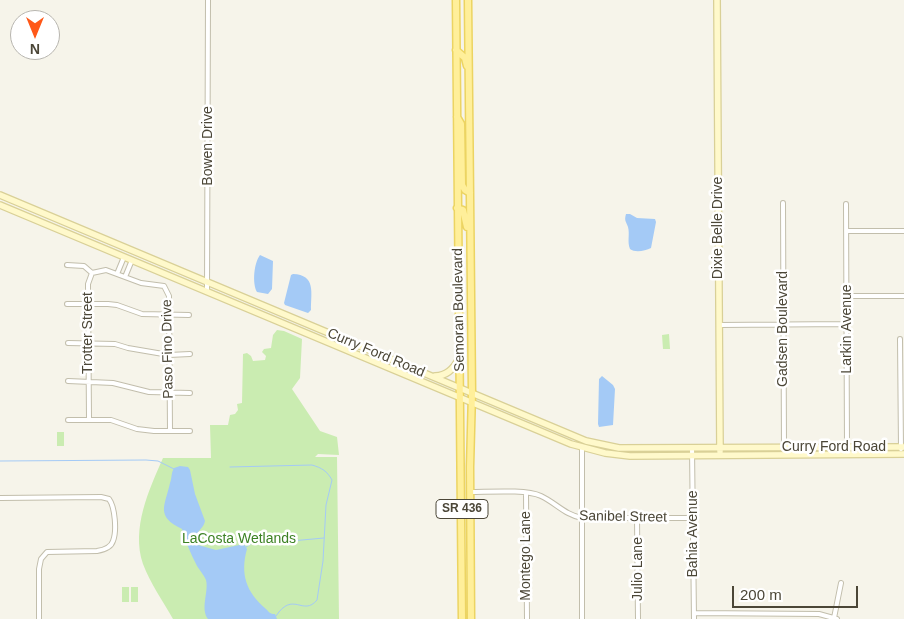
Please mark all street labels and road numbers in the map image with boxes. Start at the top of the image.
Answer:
street label: Bowen Drive [200,106,216,186]
street label: Dixie Belle Drive [710,177,726,279]
street label: Semoran Boulevard [450,248,468,372]
street label: Gadsen Boulevard [775,271,791,387]
street label: Larkin Avenue [839,284,855,374]
street label: Trotter Street [80,292,96,374]
street label: Paso Fino Drive [159,299,177,399]
street label: Curry Ford Road [325,325,427,381]
street label: Curry Ford Road [782,439,886,455]
street label: Bahia Avenue [685,491,701,577]
road number: SR 436 [436,499,488,518]
street label: Sanibel Street [579,508,667,526]
street label: Montego Lane [518,511,534,601]
street label: Julio Lane [630,537,646,601]

